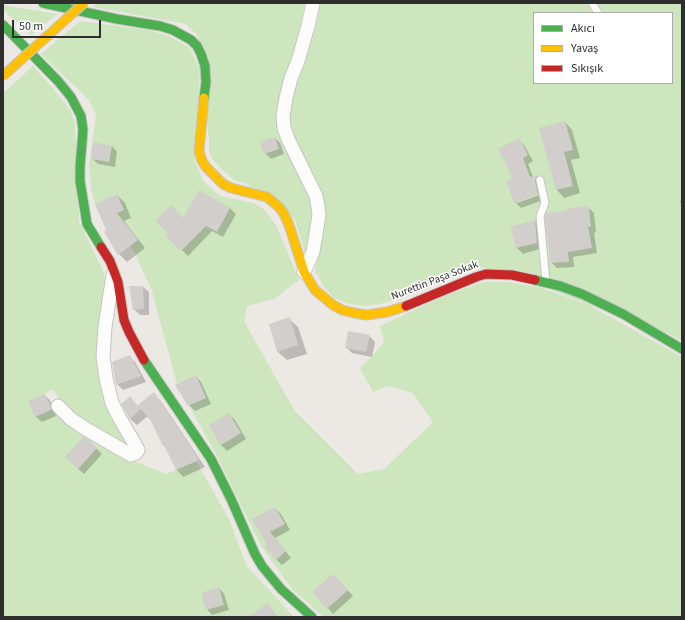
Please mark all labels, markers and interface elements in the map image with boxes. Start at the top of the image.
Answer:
scale bar [14,12,103,38]
legend [533,12,673,84]
text: 50 m [19,18,43,35]
text: Akıcı [571,20,595,37]
text: Yavaş [571,40,598,57]
text: Sıkışık [571,60,603,77]
street label: Nurettin Paşa Sokak [390,258,480,304]

